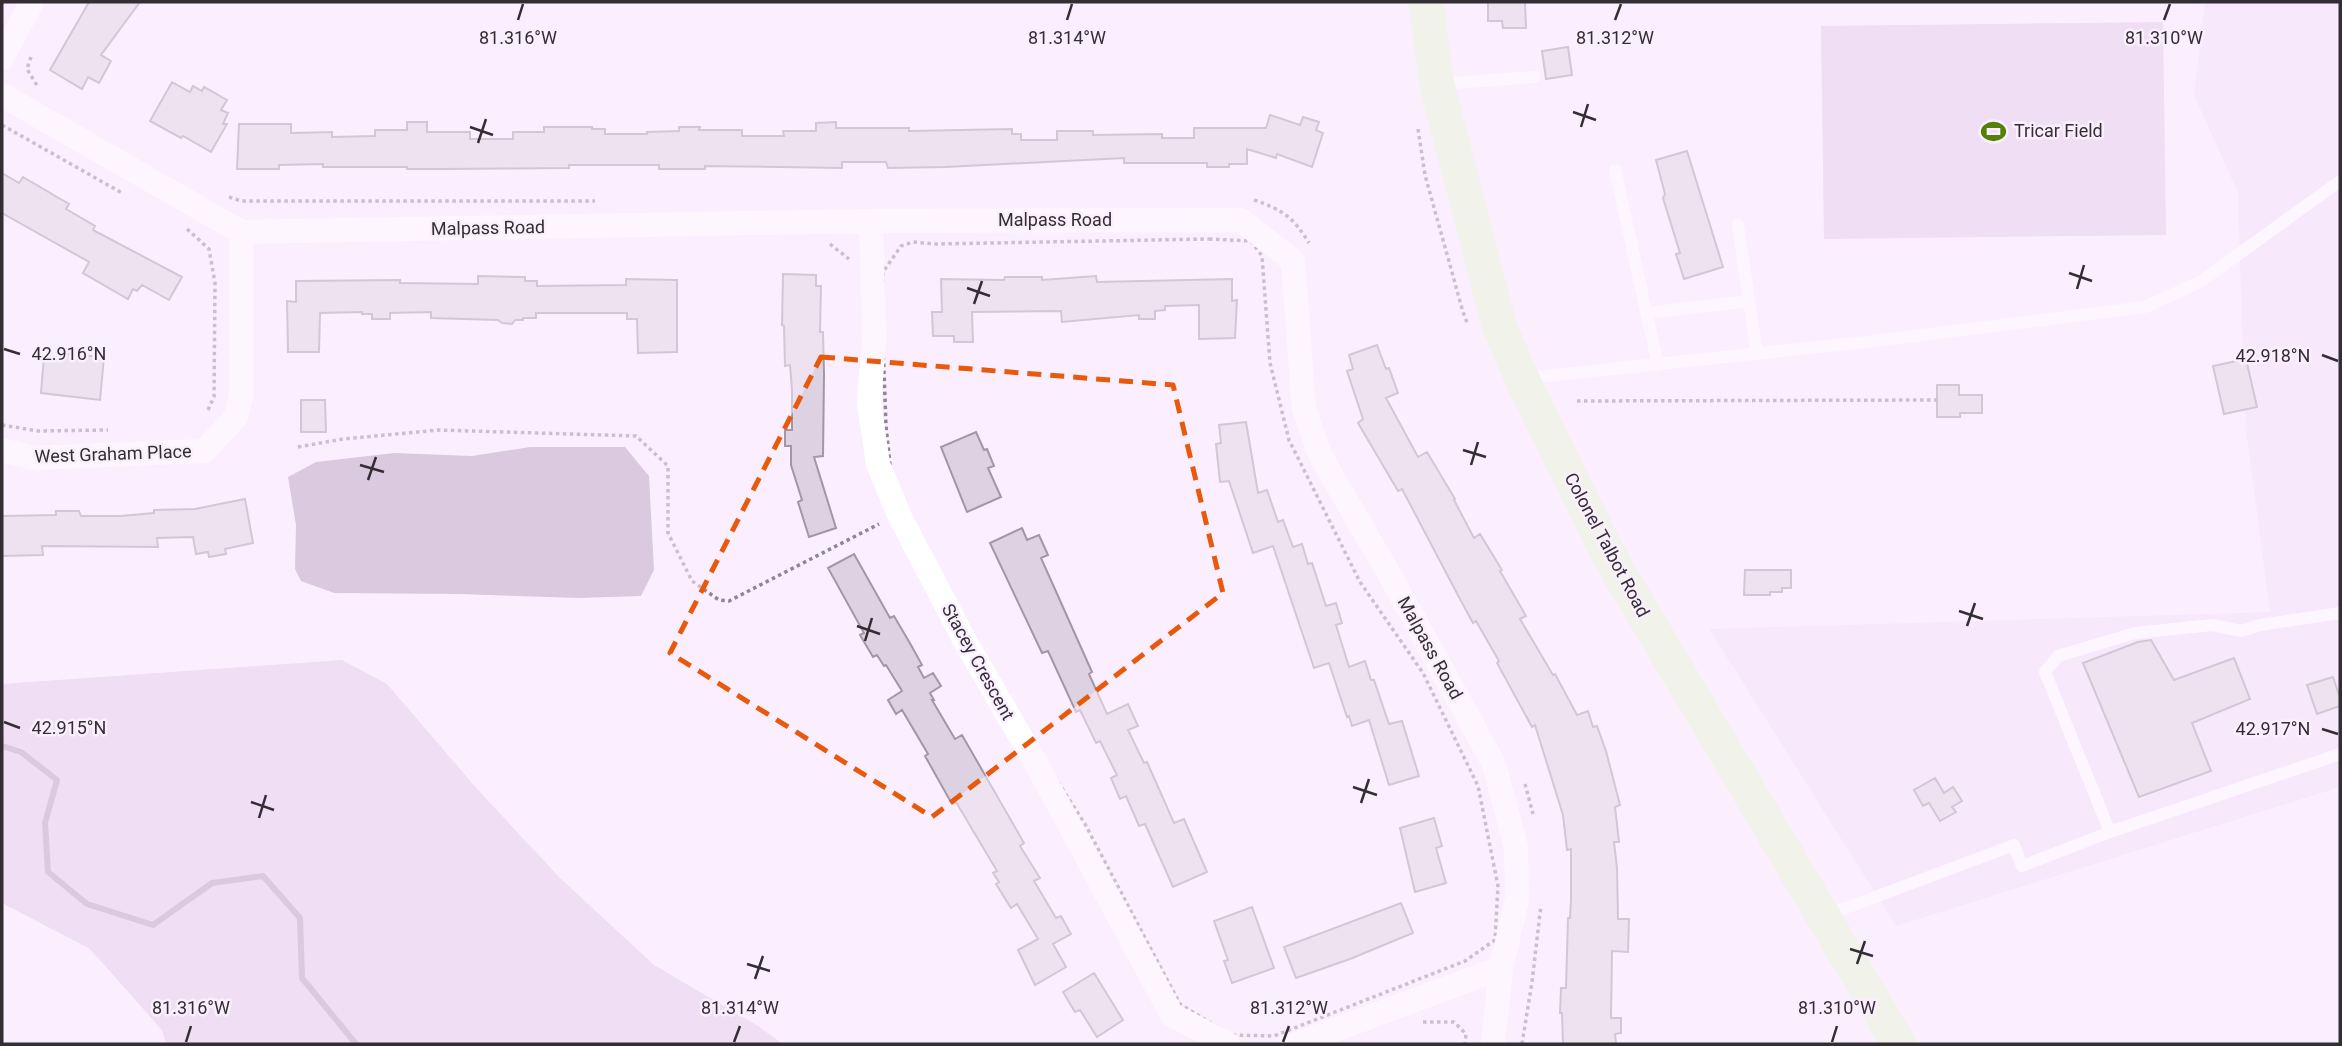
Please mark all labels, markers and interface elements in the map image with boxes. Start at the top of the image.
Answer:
text: 81.316°W [479,27,557,48]
text: 81.314°W [1028,27,1106,48]
text: 81.312°W [1576,27,1654,48]
text: 81.310°W [2125,27,2203,48]
sports icon: Tricar Field [1980,117,2008,145]
place label: Tricar Field [2014,120,2103,141]
street label: Malpass Road [998,209,1112,230]
street label: Malpass Road [431,216,545,239]
text: 42.916°N [32,343,106,364]
text: 42.918°N [2236,345,2310,366]
street label: West Graham Place [34,440,192,467]
street label: Colonel Talbot Road [1560,469,1654,621]
street label: Malpass Road [1394,593,1467,703]
street label: Stacey Crescent [938,600,1019,724]
text: 42.915°N [32,717,106,738]
text: 42.917°N [2236,718,2310,739]
text: 81.316°W [152,997,230,1018]
text: 81.314°W [701,997,779,1018]
text: 81.312°W [1250,997,1328,1018]
text: 81.310°W [1798,997,1876,1018]

